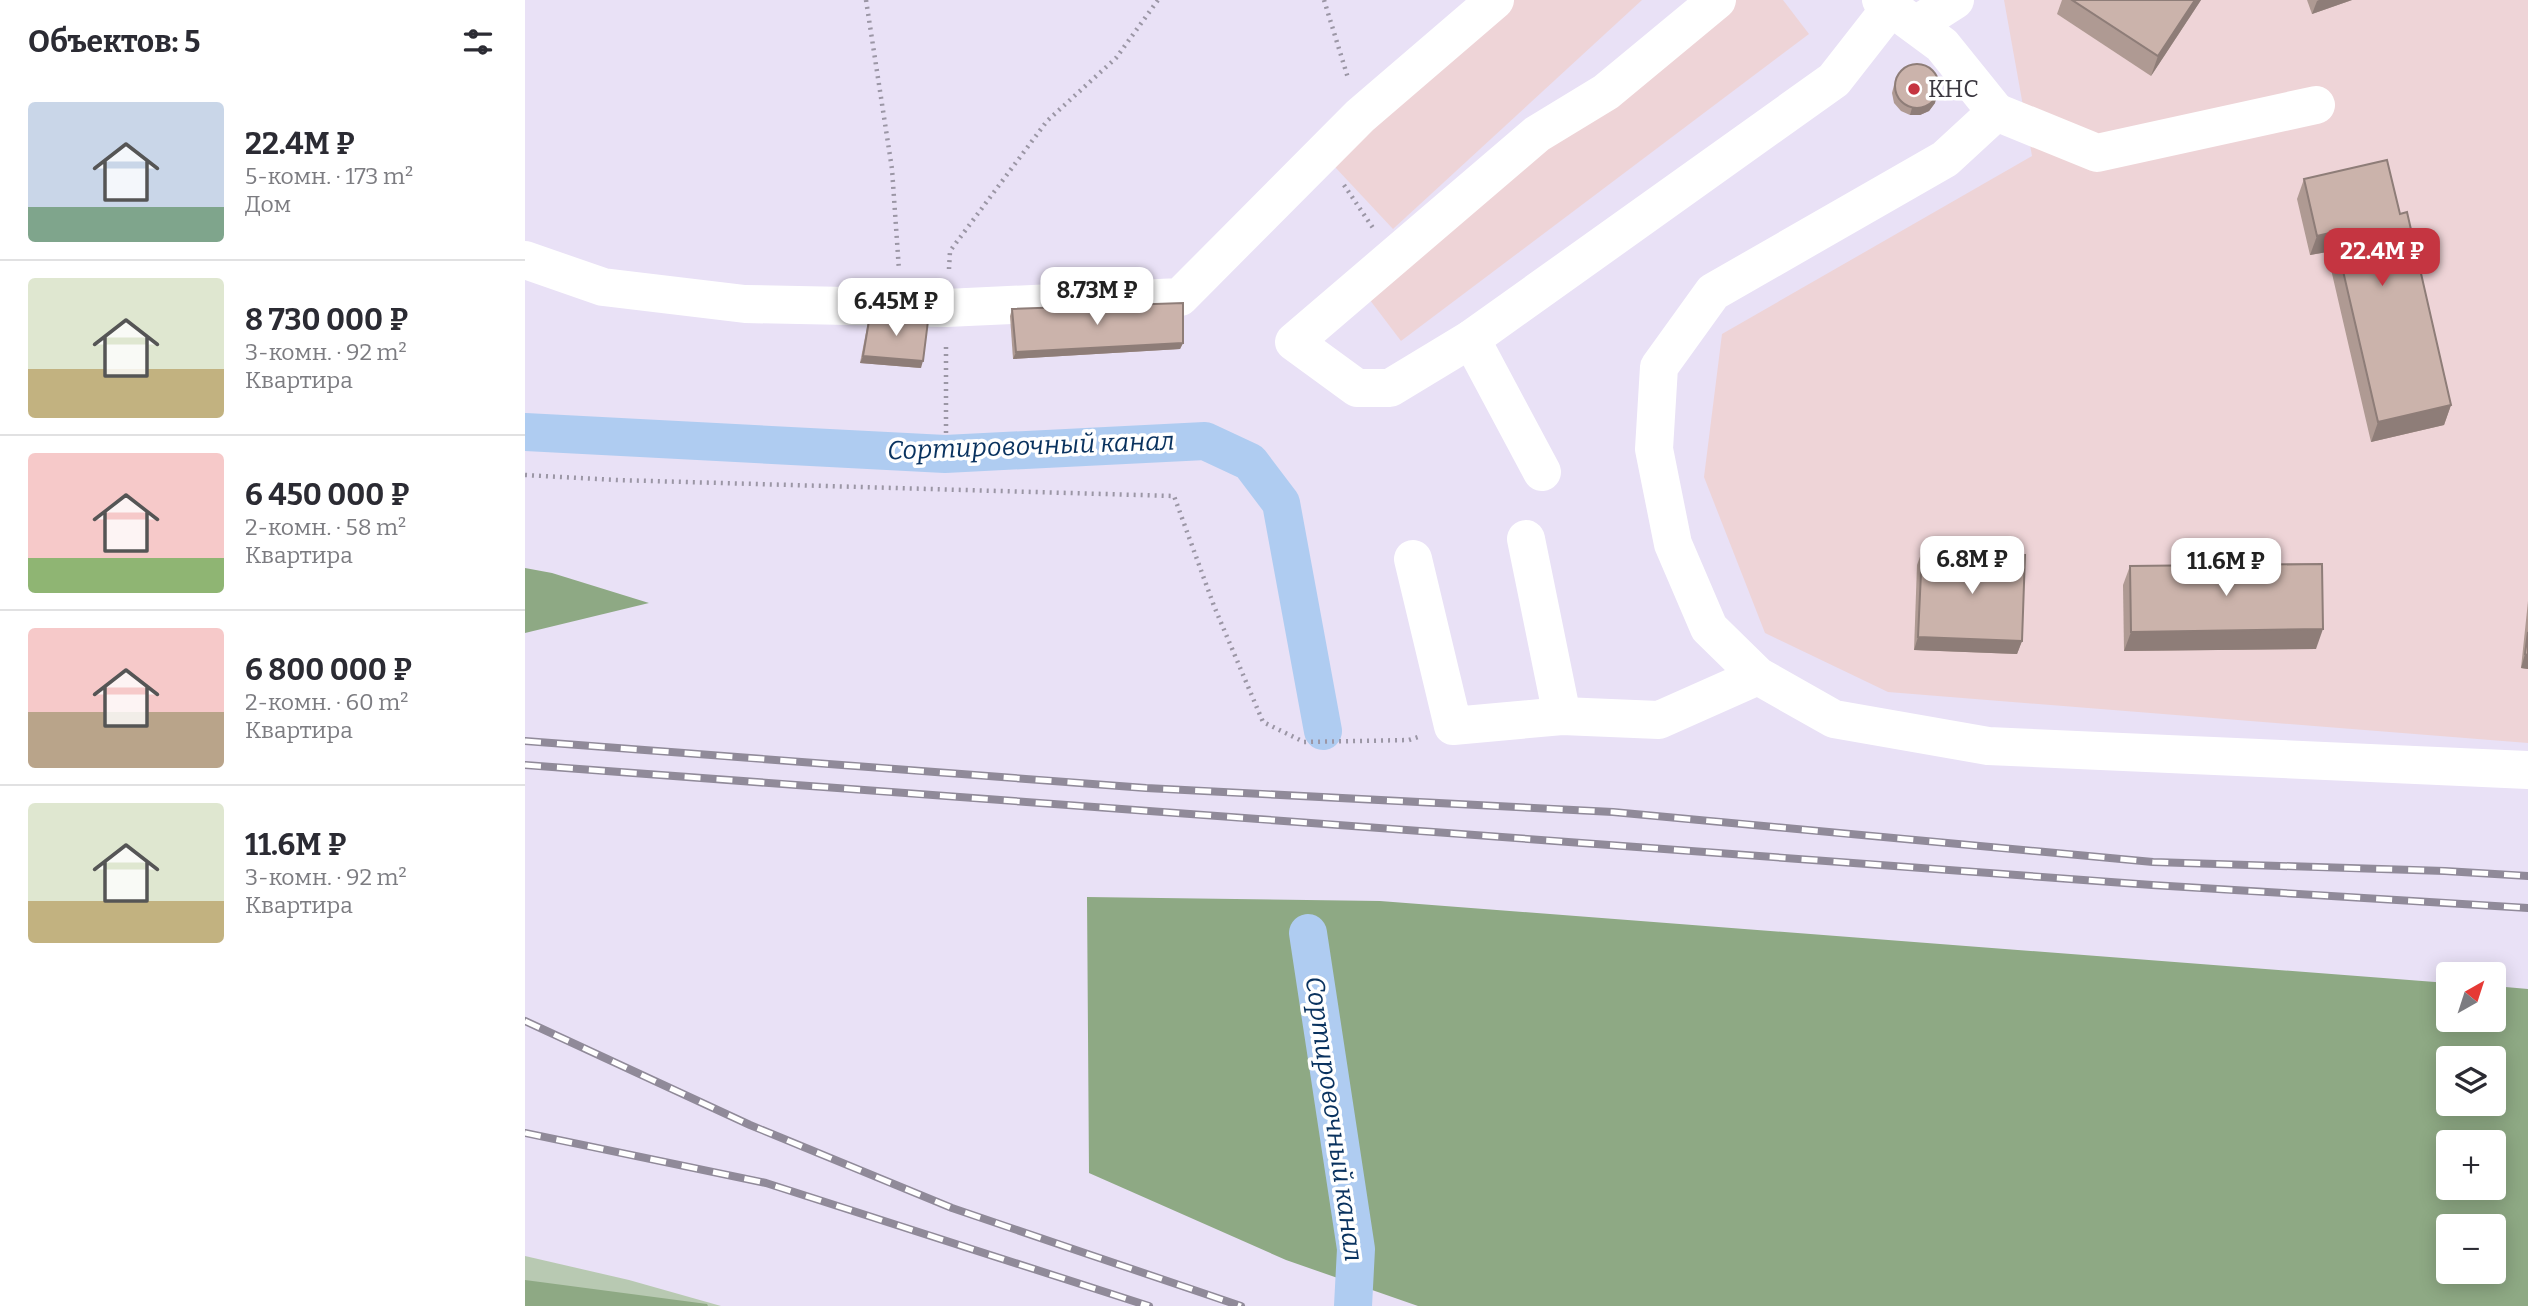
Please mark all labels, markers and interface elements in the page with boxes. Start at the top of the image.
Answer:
icon: filters [459,23,497,61]
text: Объектов: 5 [28,24,200,60]
place label: КНС [1928,75,1979,103]
marker: КНС [1906,81,1922,97]
text: 22.4M ₽ [245,126,355,162]
icon: home [84,130,168,214]
text: 5-комн. · 173 m² [245,162,413,190]
text: Дом [245,190,291,218]
pin: 22.4M ₽ [2317,229,2447,288]
text: 22.4M ₽ [2340,237,2424,265]
pin: 8.73M ₽ [1032,268,1162,327]
text: 8.73M ₽ [1056,276,1138,304]
pin: 6.45M ₽ [831,278,961,338]
text: 6.45M ₽ [854,287,938,315]
text: 8 730 000 ₽ [245,302,408,338]
icon: home [84,306,168,390]
text: 3-комн. · 92 m² [245,338,407,366]
text: Квартира [245,366,353,394]
water label: Сортировочный канал [887,425,1175,467]
text: 6 450 000 ₽ [245,477,410,513]
icon: home [84,481,168,565]
text: 2-комн. · 58 m² [245,513,406,541]
pin: 6.8M ₽ [1915,536,2029,596]
pin: 11.6M ₽ [2161,538,2291,598]
text: Квартира [245,541,353,569]
text: 6.8M ₽ [1936,545,2008,573]
text: 11.6M ₽ [2187,547,2265,575]
text: 6 800 000 ₽ [245,652,412,688]
icon: home [84,656,168,740]
text: 2-комн. · 60 m² [245,688,408,716]
text: Квартира [245,716,353,744]
text: 11.6M ₽ [245,827,346,863]
icon: home [84,831,168,915]
text: 3-комн. · 92 m² [245,863,407,891]
text: Квартира [245,891,353,919]
north arrow [2436,962,2506,1032]
map controls [2436,962,2506,1284]
water label: Сортировочный канал [1299,974,1369,1264]
button: layers [2436,1046,2506,1116]
button: + [2436,1130,2506,1200]
button: − [2436,1214,2506,1284]

